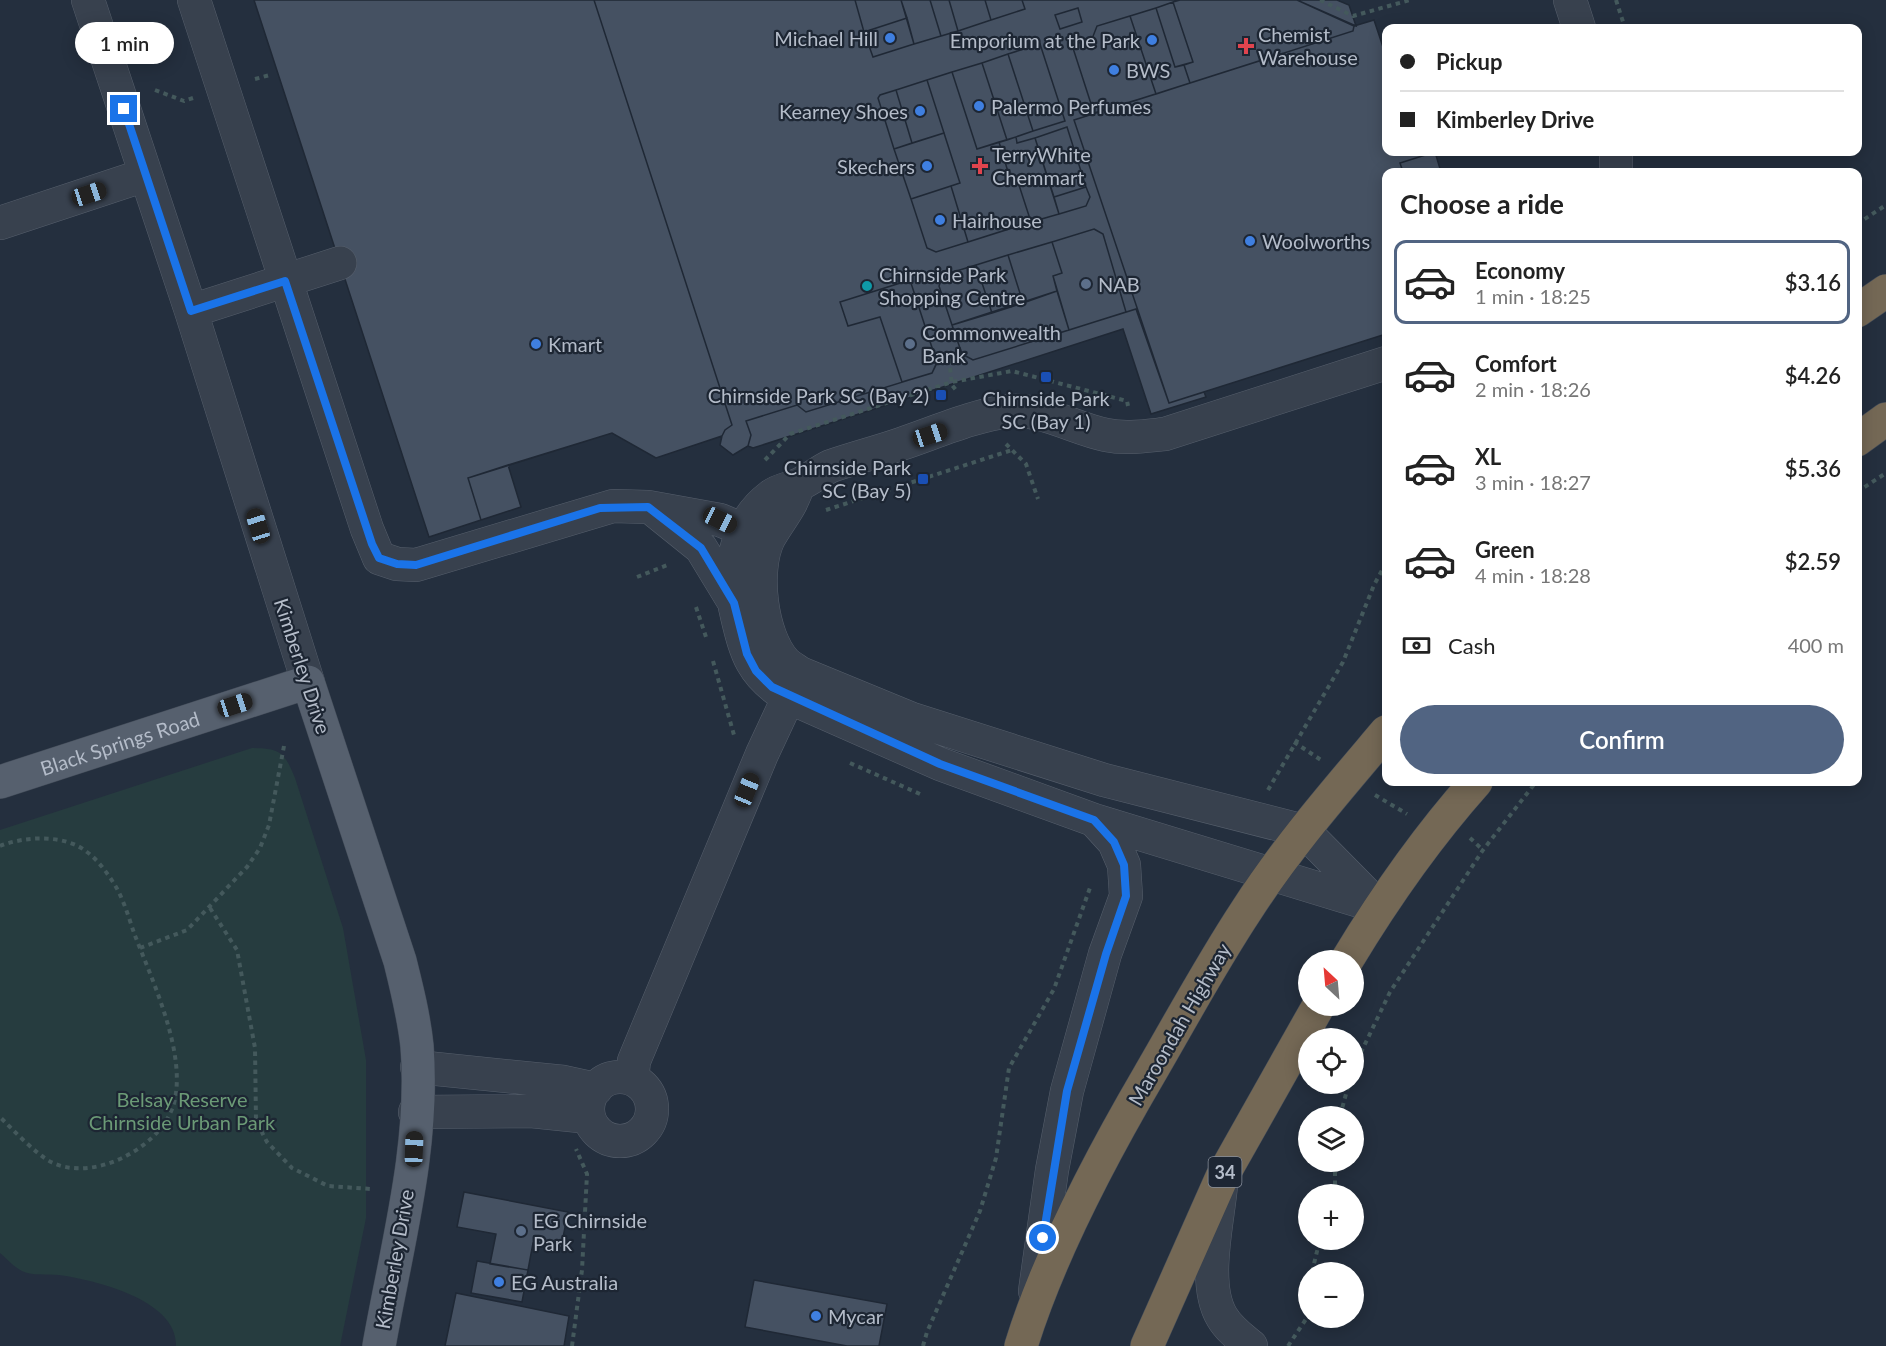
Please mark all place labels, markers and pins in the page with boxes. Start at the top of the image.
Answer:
place label: Chemist Warehouse [1258,22,1358,69]
place label: Michael Hill [774,26,878,50]
place label: Emporium at the Park [950,28,1141,52]
marker: Michael Hill [883,31,897,45]
marker: Emporium at the Park [1145,33,1159,47]
marker: Chemist Warehouse [1239,39,1253,53]
place label: BWS [1126,58,1170,82]
marker: BWS [1107,63,1121,77]
place label: Palermo Perfumes [991,94,1151,118]
place label: Kearney Shoes [779,99,908,123]
marker: Palermo Perfumes [972,99,986,113]
marker: Kearney Shoes [913,104,927,118]
place label: TerryWhite Chemmart [992,142,1091,189]
place label: Skechers [837,154,915,178]
marker: Skechers [920,159,934,173]
marker: TerryWhite Chemmart [973,159,987,173]
place label: Hairhouse [952,208,1042,232]
marker: Hairhouse [933,213,947,227]
place label: Woolworths [1262,229,1370,253]
marker: Woolworths [1243,234,1257,248]
place label: Chirnside Park Shopping Centre [879,262,1025,309]
place label: NAB [1098,272,1140,296]
marker: NAB [1079,277,1093,291]
marker: Chirnside Park Shopping Centre [860,279,874,293]
place label: Commonwealth Bank [922,320,1061,367]
place label: Kmart [548,332,602,356]
marker: Kmart [529,337,543,351]
marker: Commonwealth Bank [903,337,917,351]
marker: Chirnside Park SC (Bay 1) [1039,370,1053,384]
place label: Chirnside Park SC (Bay 2) [708,383,929,407]
place label: Chirnside Park SC (Bay 1) [982,386,1110,433]
marker: Chirnside Park SC (Bay 2) [934,388,948,402]
place label: Chirnside Park SC (Bay 5) [784,455,912,502]
marker: Chirnside Park SC (Bay 5) [916,472,930,486]
place label: EG Chirnside Park [533,1208,647,1255]
marker: EG Chirnside Park [514,1224,528,1238]
place label: EG Australia [511,1270,618,1294]
marker: EG Australia [492,1275,506,1289]
place label: Mycar [828,1304,884,1328]
marker: Mycar [809,1309,823,1323]

